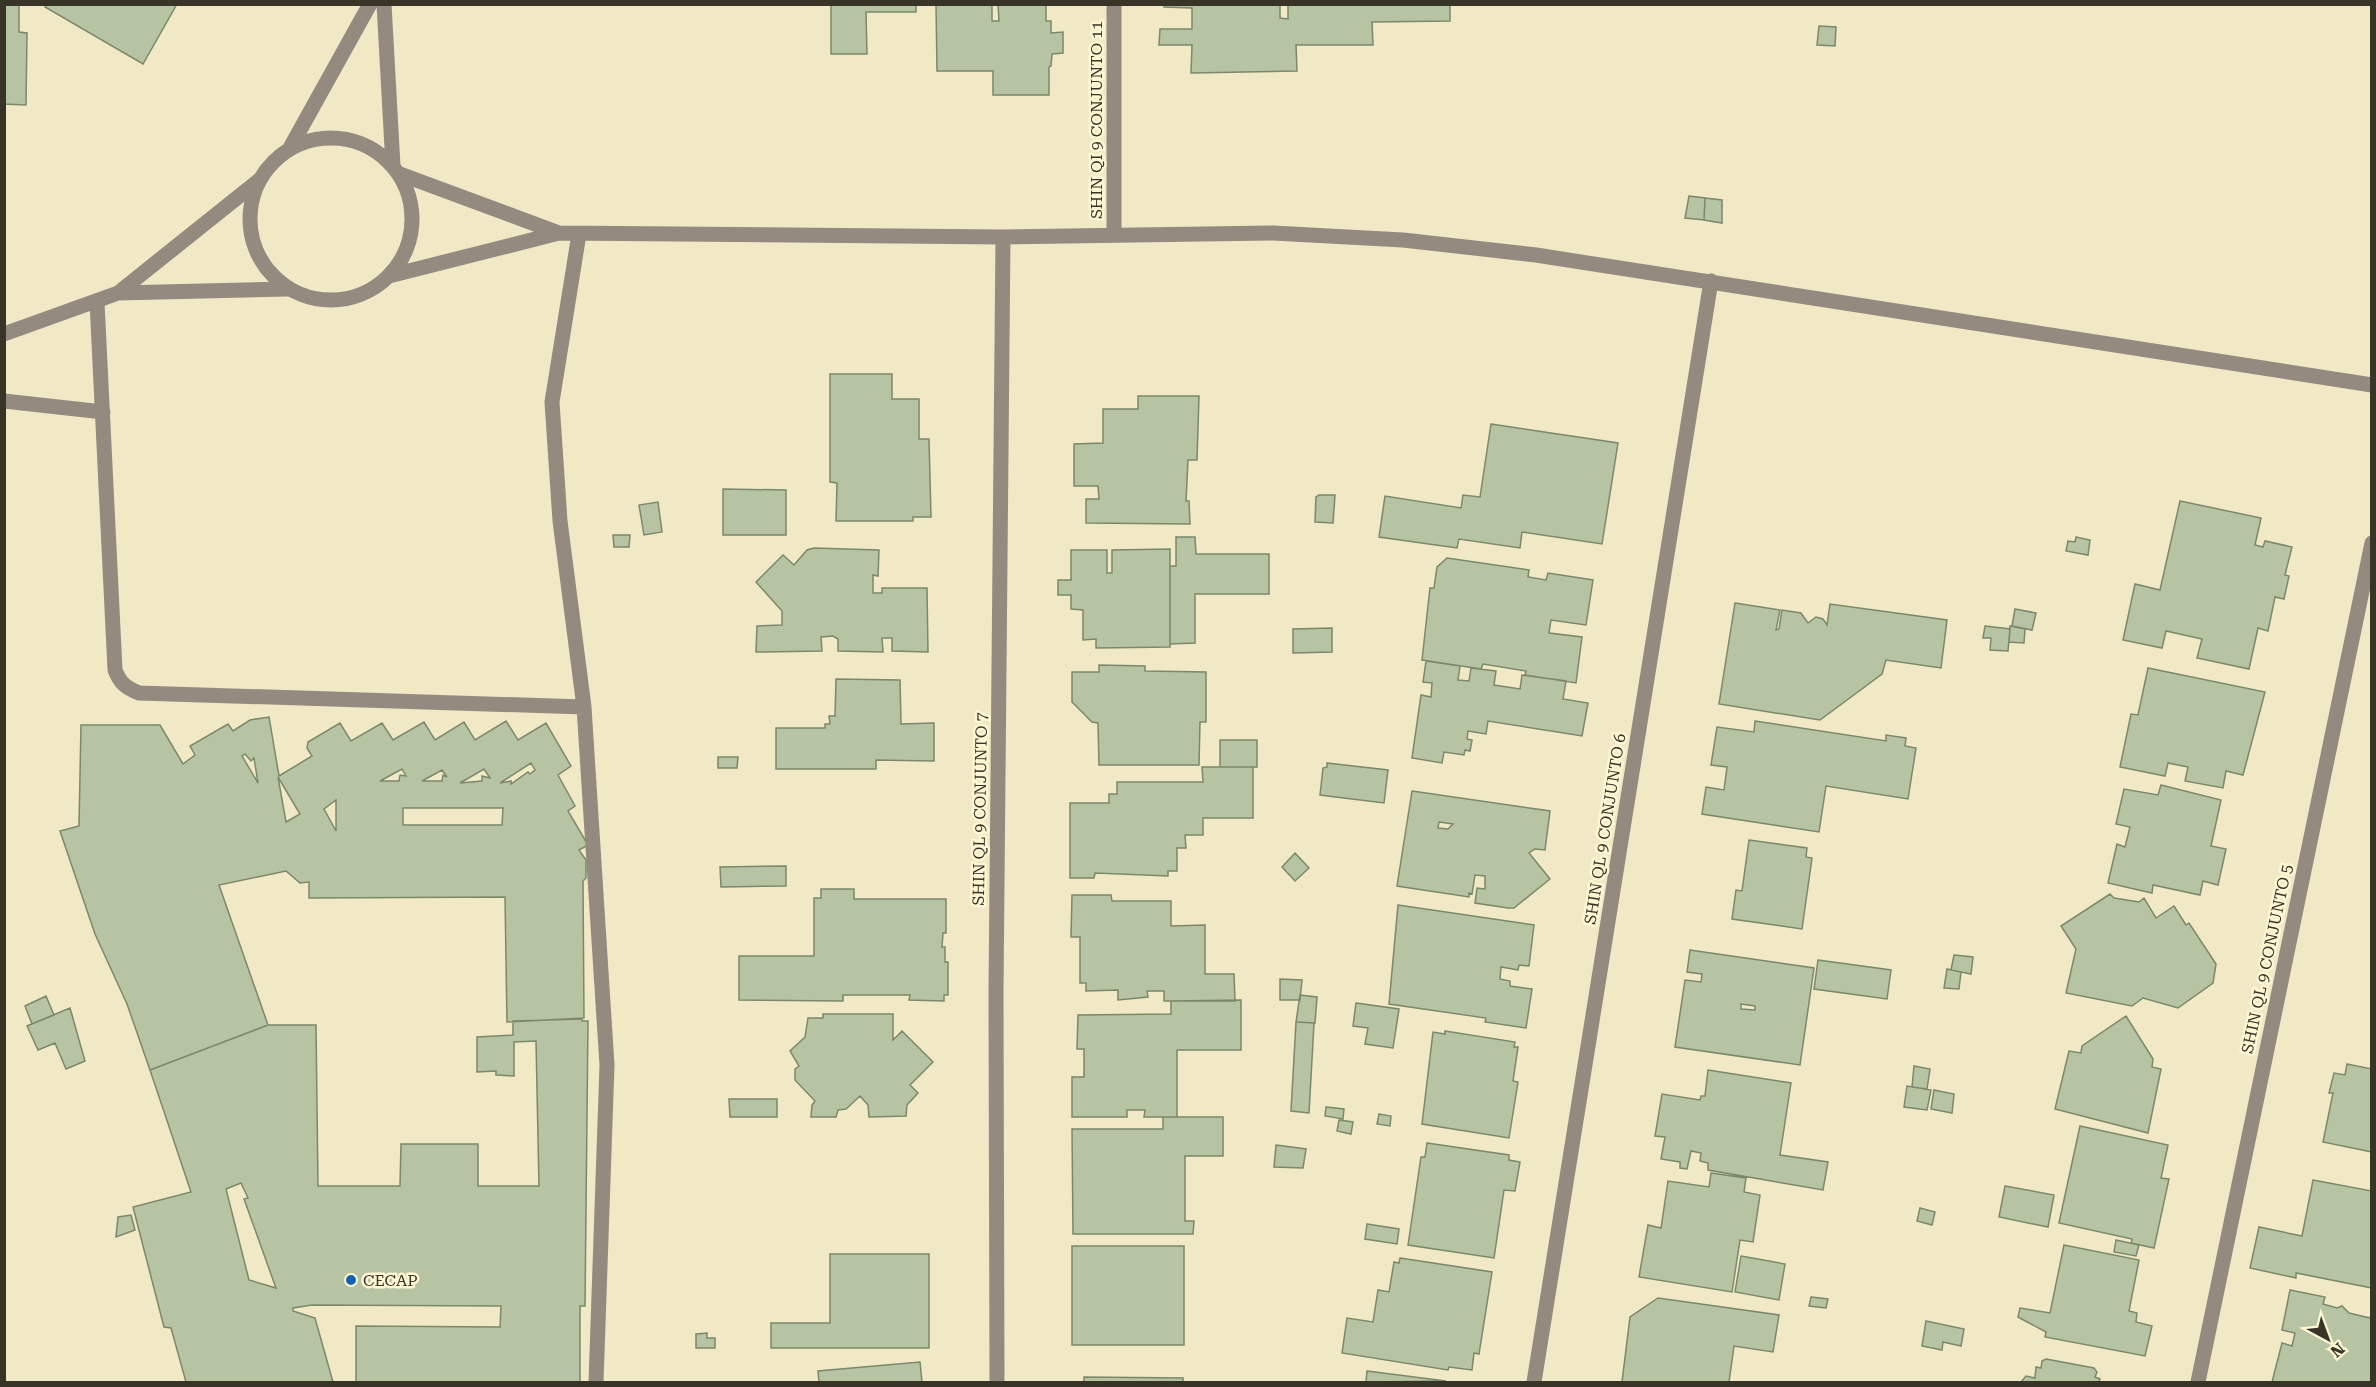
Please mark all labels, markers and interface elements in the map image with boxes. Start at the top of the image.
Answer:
street label: SHIN QI 9 CONJUNTO 11 [1087,21,1106,219]
street label: SHIN QL 9 CONJUNTO 7 [969,712,991,906]
street label: SHIN QL 9 CONJUNTO 6 [1581,732,1629,926]
street label: SHIN QL 9 CONJUNTO 5 [2238,863,2296,1055]
place label: CECAP [363,1271,418,1290]
marker: CECAP [344,1273,358,1287]
north arrow [2298,1309,2358,1369]
text: N [2327,1339,2348,1361]

